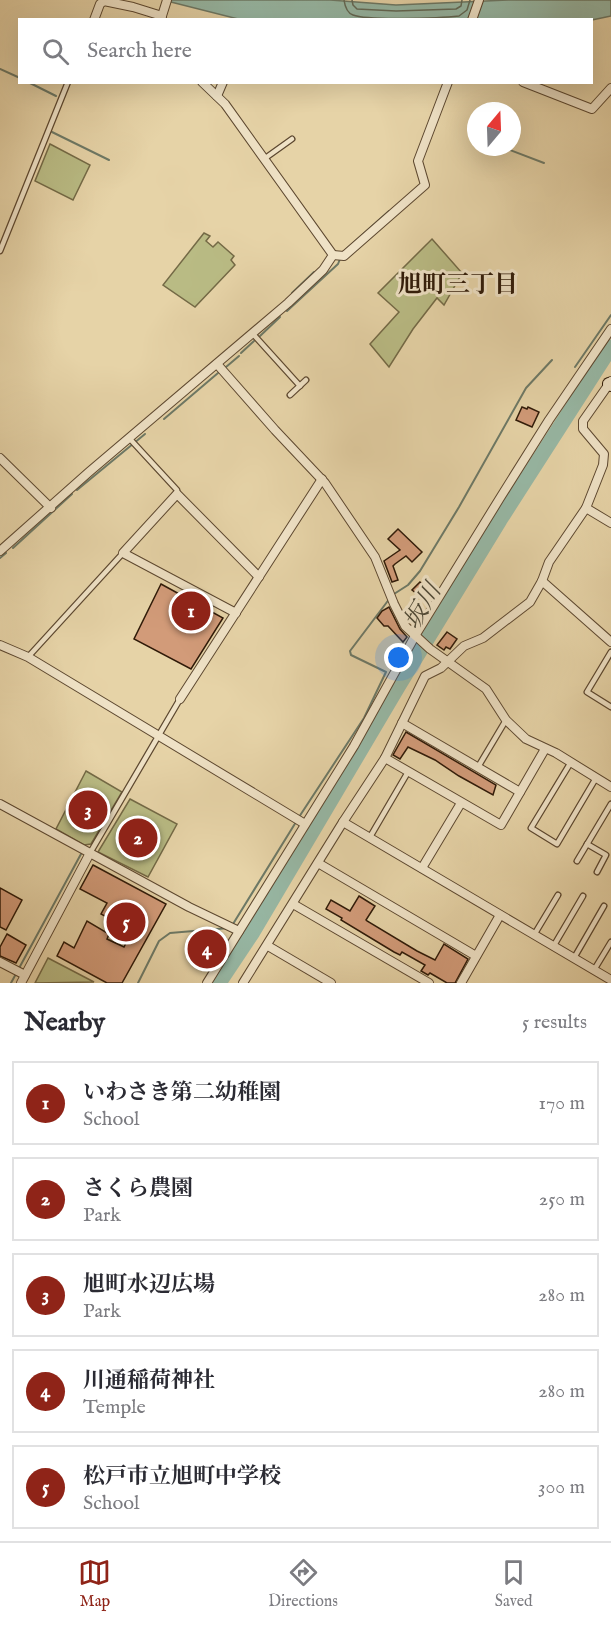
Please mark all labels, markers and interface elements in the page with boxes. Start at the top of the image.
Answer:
search box [18,18,593,84]
icon: search [39,35,72,68]
text: Search here [87,37,192,65]
north arrow [467,102,521,156]
district label: 旭町三丁目 [398,270,518,301]
water label: 坂川 [398,576,450,635]
pin: 1 [172,588,210,634]
your location [384,643,413,672]
pin: 3 [68,788,107,832]
pin: 2 [118,816,158,860]
pin: 5 [106,900,146,944]
pin: 4 [188,926,226,972]
text: Nearby [24,1006,105,1039]
text: 5 results [522,1010,587,1035]
text: いわさき第二幼稚園 [83,1079,281,1107]
text: 1 [42,1091,49,1116]
text: 170 m [539,1091,585,1116]
text: School [83,1107,139,1132]
text: さくら農園 [83,1175,193,1203]
text: 2 [41,1187,50,1212]
text: 250 m [539,1187,585,1212]
text: Park [83,1203,121,1228]
text: 旭町水辺広場 [83,1271,215,1299]
text: 3 [42,1283,49,1308]
text: 280 m [538,1283,585,1308]
text: Park [83,1299,121,1324]
text: 川通稲荷神社 [83,1367,215,1395]
text: 4 [41,1379,50,1404]
text: 280 m [538,1379,585,1404]
text: Temple [83,1395,146,1420]
text: 松戸市立旭町中学校 [83,1463,281,1491]
text: 5 [42,1475,49,1500]
text: 300 m [538,1475,585,1500]
text: School [83,1491,139,1516]
tab: Map [78,1556,111,1612]
tab: Directions [268,1556,338,1612]
tab: Saved [495,1556,533,1612]

